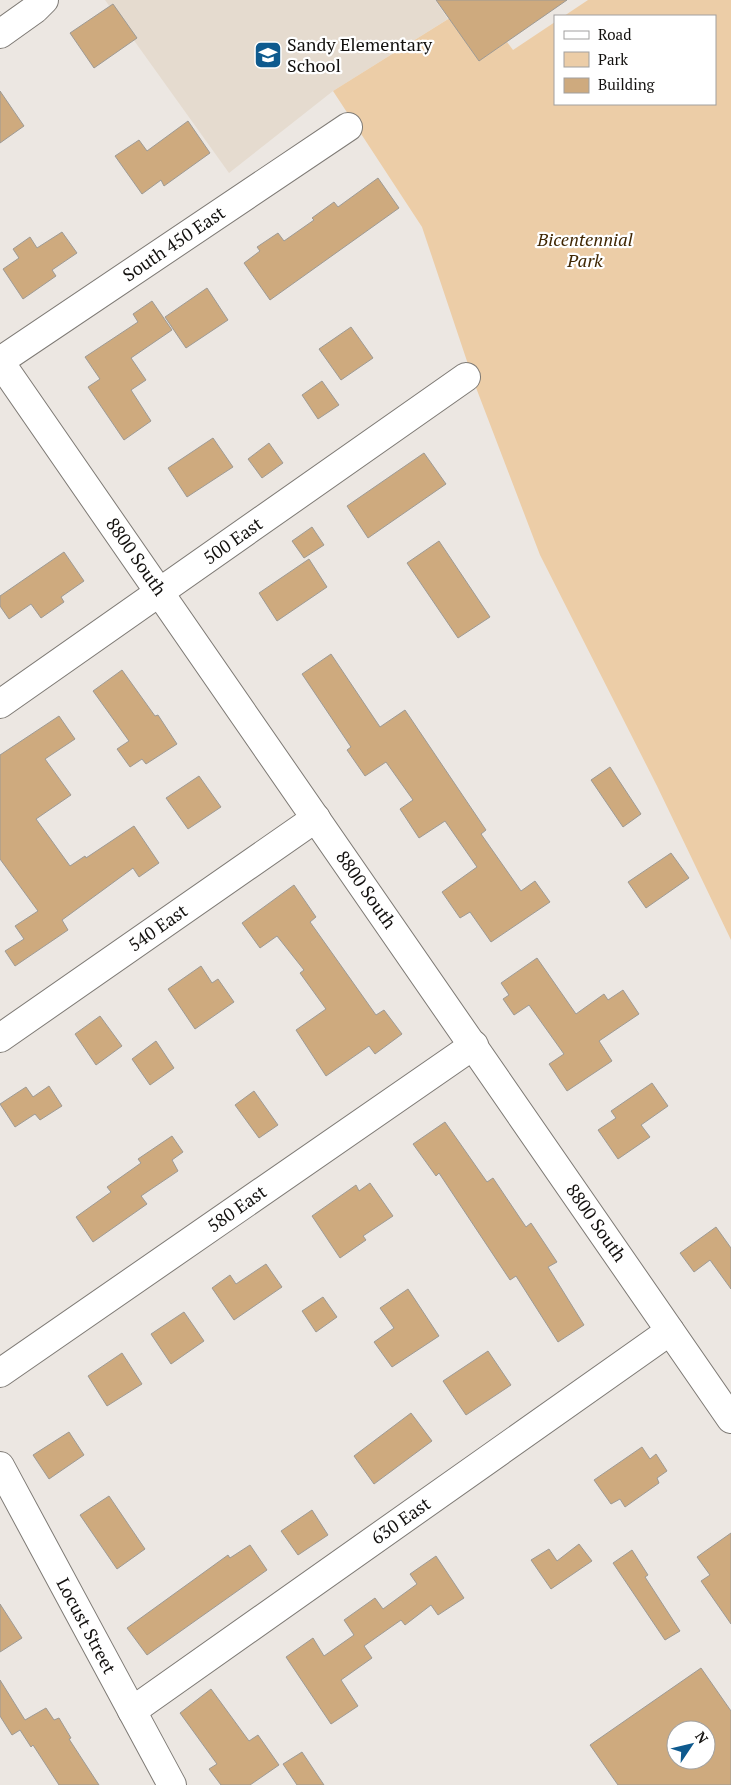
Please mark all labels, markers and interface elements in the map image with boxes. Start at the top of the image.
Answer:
legend [554,15,716,105]
text: Road [598,24,631,44]
place label: Sandy Elementary School [287,32,433,77]
school or university icon: Sandy Elementary School [253,40,283,70]
text: Park [598,49,628,69]
text: Building [598,74,656,94]
street label: South 450 East [118,200,230,286]
park label: Bicentennial Park [536,227,633,272]
street label: 500 East [198,511,267,569]
street label: 8800 South [101,513,173,600]
street label: 8800 South [331,846,403,933]
street label: 540 East [123,898,192,956]
street label: 580 East [202,1179,271,1237]
street label: 8800 South [561,1179,633,1266]
street label: 630 East [366,1491,435,1549]
street label: Locust Street [52,1573,122,1678]
north arrow [666,1720,716,1770]
text: N [691,1727,713,1747]

